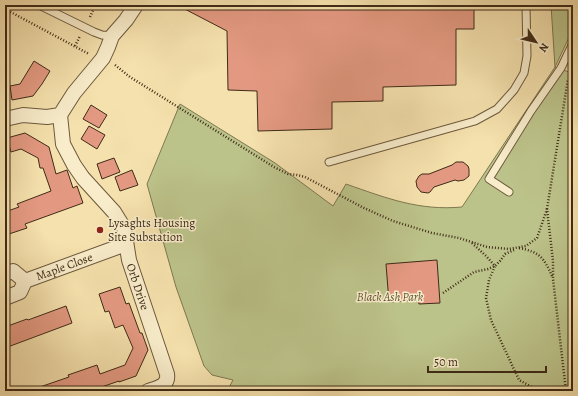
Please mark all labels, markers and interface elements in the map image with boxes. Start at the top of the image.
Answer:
north arrow [516,22,556,62]
text: N [535,40,552,55]
place label: Lysaghts Housing Site Substation [108,215,195,245]
marker: Lysaghts Housing Site Substation [95,225,105,235]
street label: Maple Close [34,249,95,284]
street label: Orb Drive [123,261,153,312]
park label: Black Ash Park [357,289,424,305]
scale bar [428,348,546,374]
text: 50 m [434,354,458,370]

